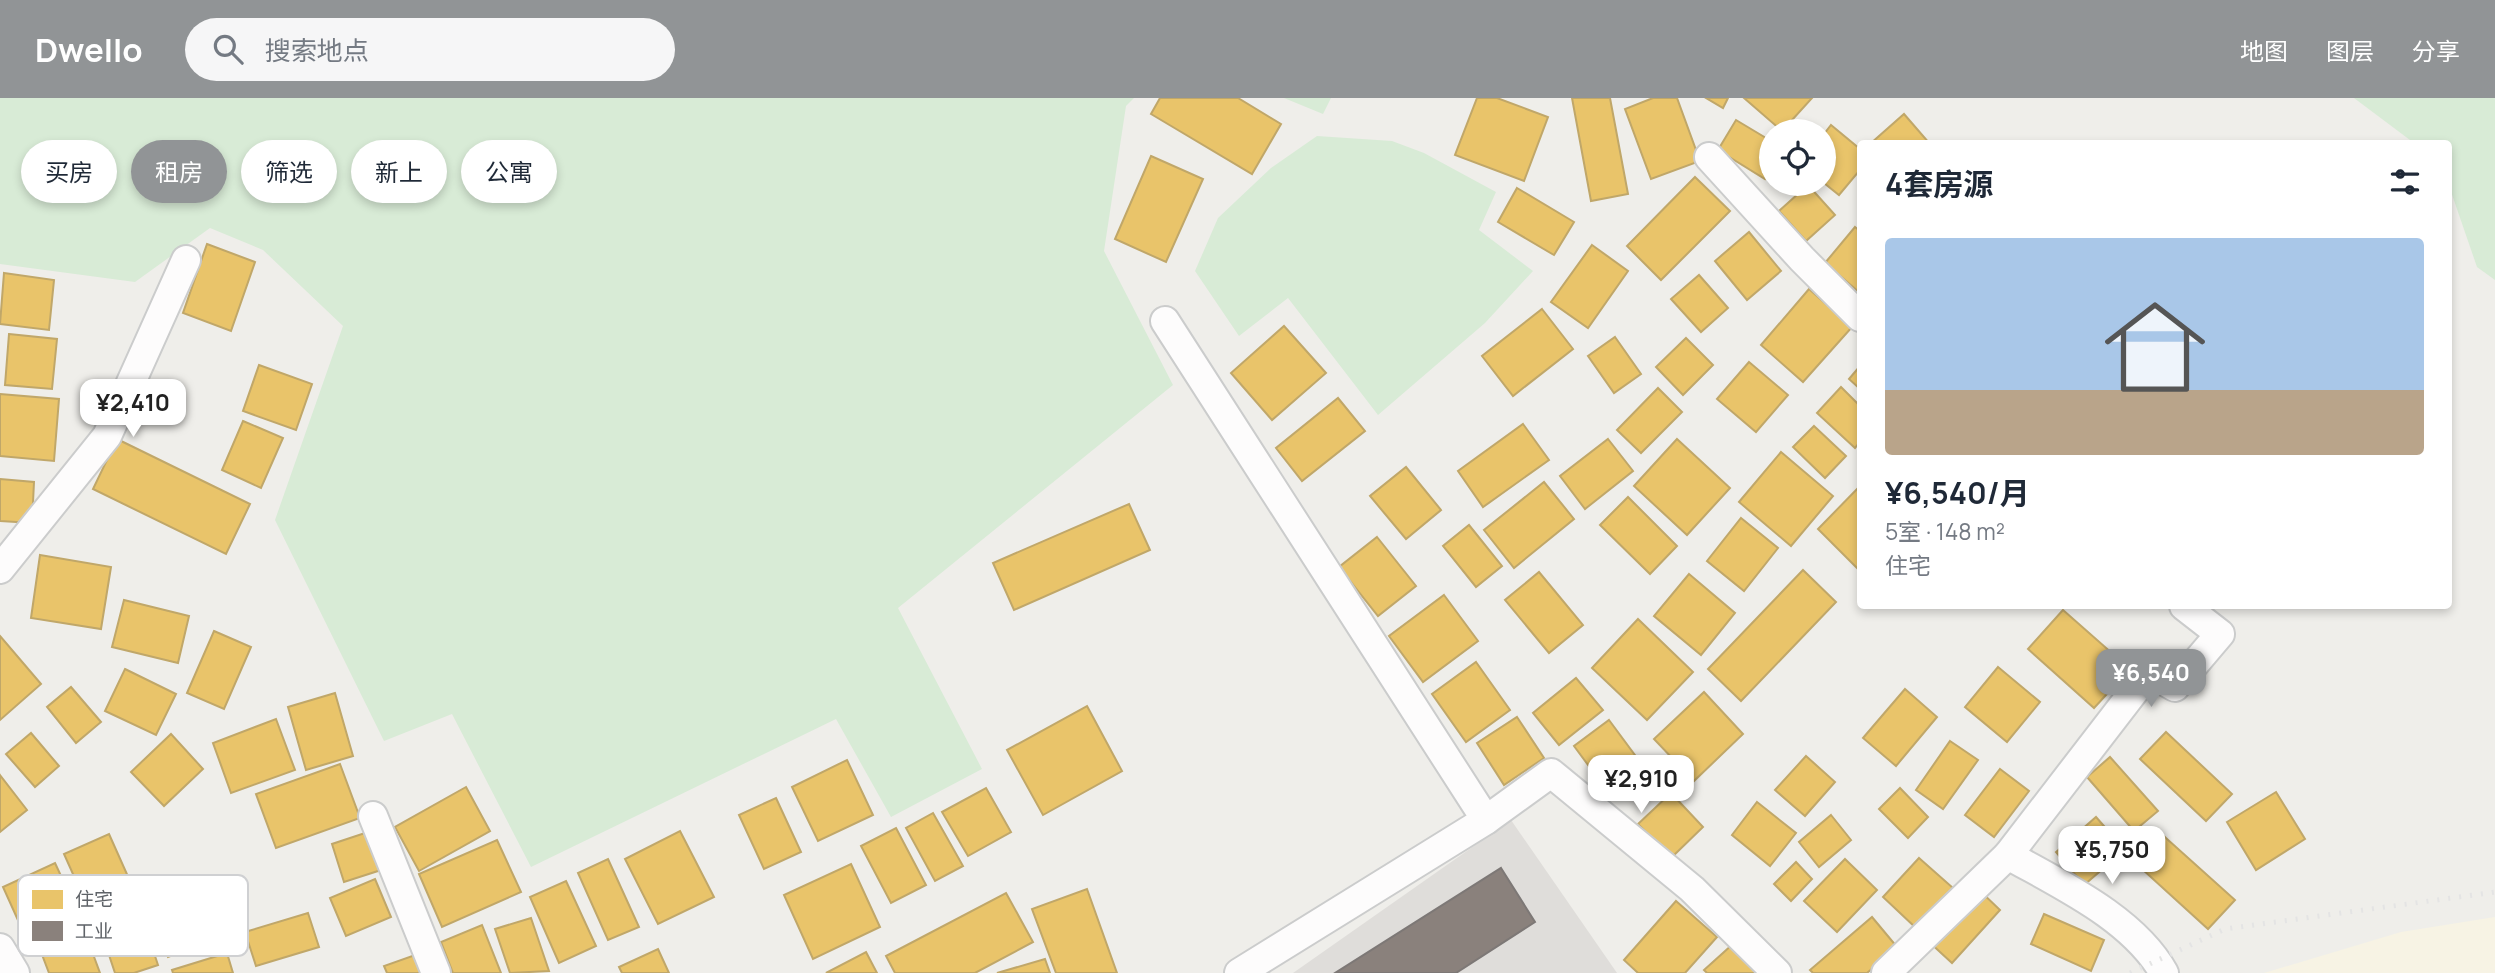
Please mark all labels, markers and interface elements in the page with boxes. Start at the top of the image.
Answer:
search box [185,18,675,81]
text: Dwello [35,27,143,72]
icon: search [209,30,247,68]
text: 搜索地点 [265,32,369,68]
text: 地图 [2240,34,2288,67]
text: 图层 [2326,34,2374,67]
text: 分享 [2412,34,2460,67]
map controls [1759,119,1836,196]
button: locate [1759,119,1836,196]
chip: 买房 [21,140,117,203]
chip: 租房 [131,140,227,203]
chip: 筛选 [241,140,337,203]
chip: 新上 [351,140,447,203]
chip: 公寓 [461,140,557,203]
text: 4套房源 [1885,163,1993,204]
icon: filters [2386,163,2424,201]
icon: home [2092,284,2218,410]
pin: ¥2,410 [76,380,190,439]
text: ¥2,410 [96,386,170,418]
text: ¥6,540/月 [1885,472,2030,513]
text: 5室 · 148 m² [1885,515,2005,547]
text: 住宅 [1885,549,1931,581]
pin: ¥6,540 [2094,650,2208,709]
text: ¥6,540 [2112,656,2190,688]
pin: ¥2,910 [1584,756,1698,815]
text: ¥2,910 [1604,762,1678,794]
pin: ¥5,750 [2055,826,2169,886]
text: ¥5,750 [2074,833,2150,865]
legend [18,875,248,956]
text: 住宅 [75,886,113,912]
text: 工业 [75,918,113,944]

